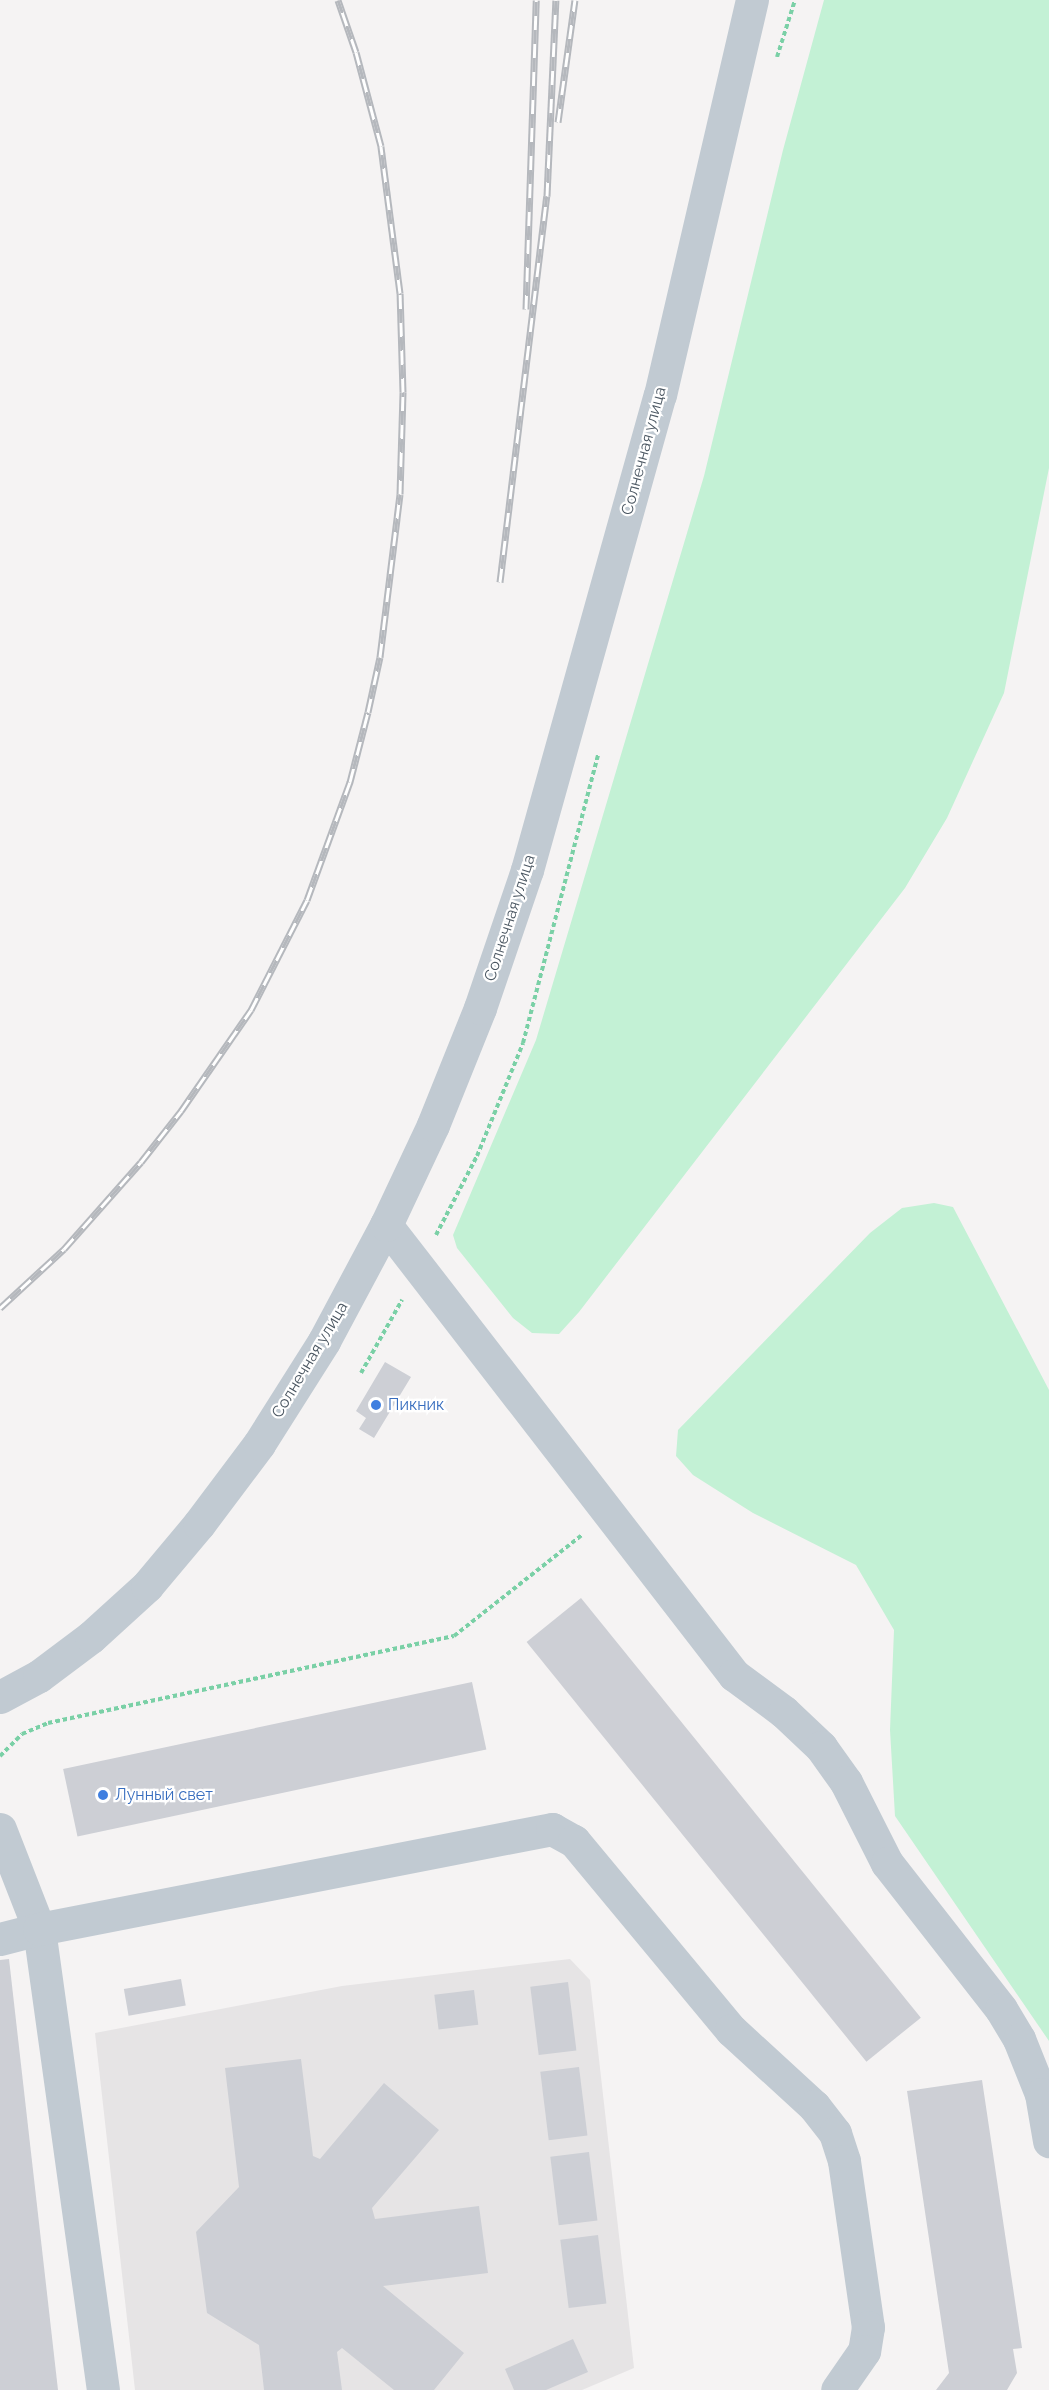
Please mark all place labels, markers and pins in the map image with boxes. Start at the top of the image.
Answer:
place label: Пикник [388,1395,444,1415]
marker: Пикник [369,1398,383,1412]
place label: Лунный свет [115,1785,213,1805]
marker: Лунный свет [96,1788,110,1802]

